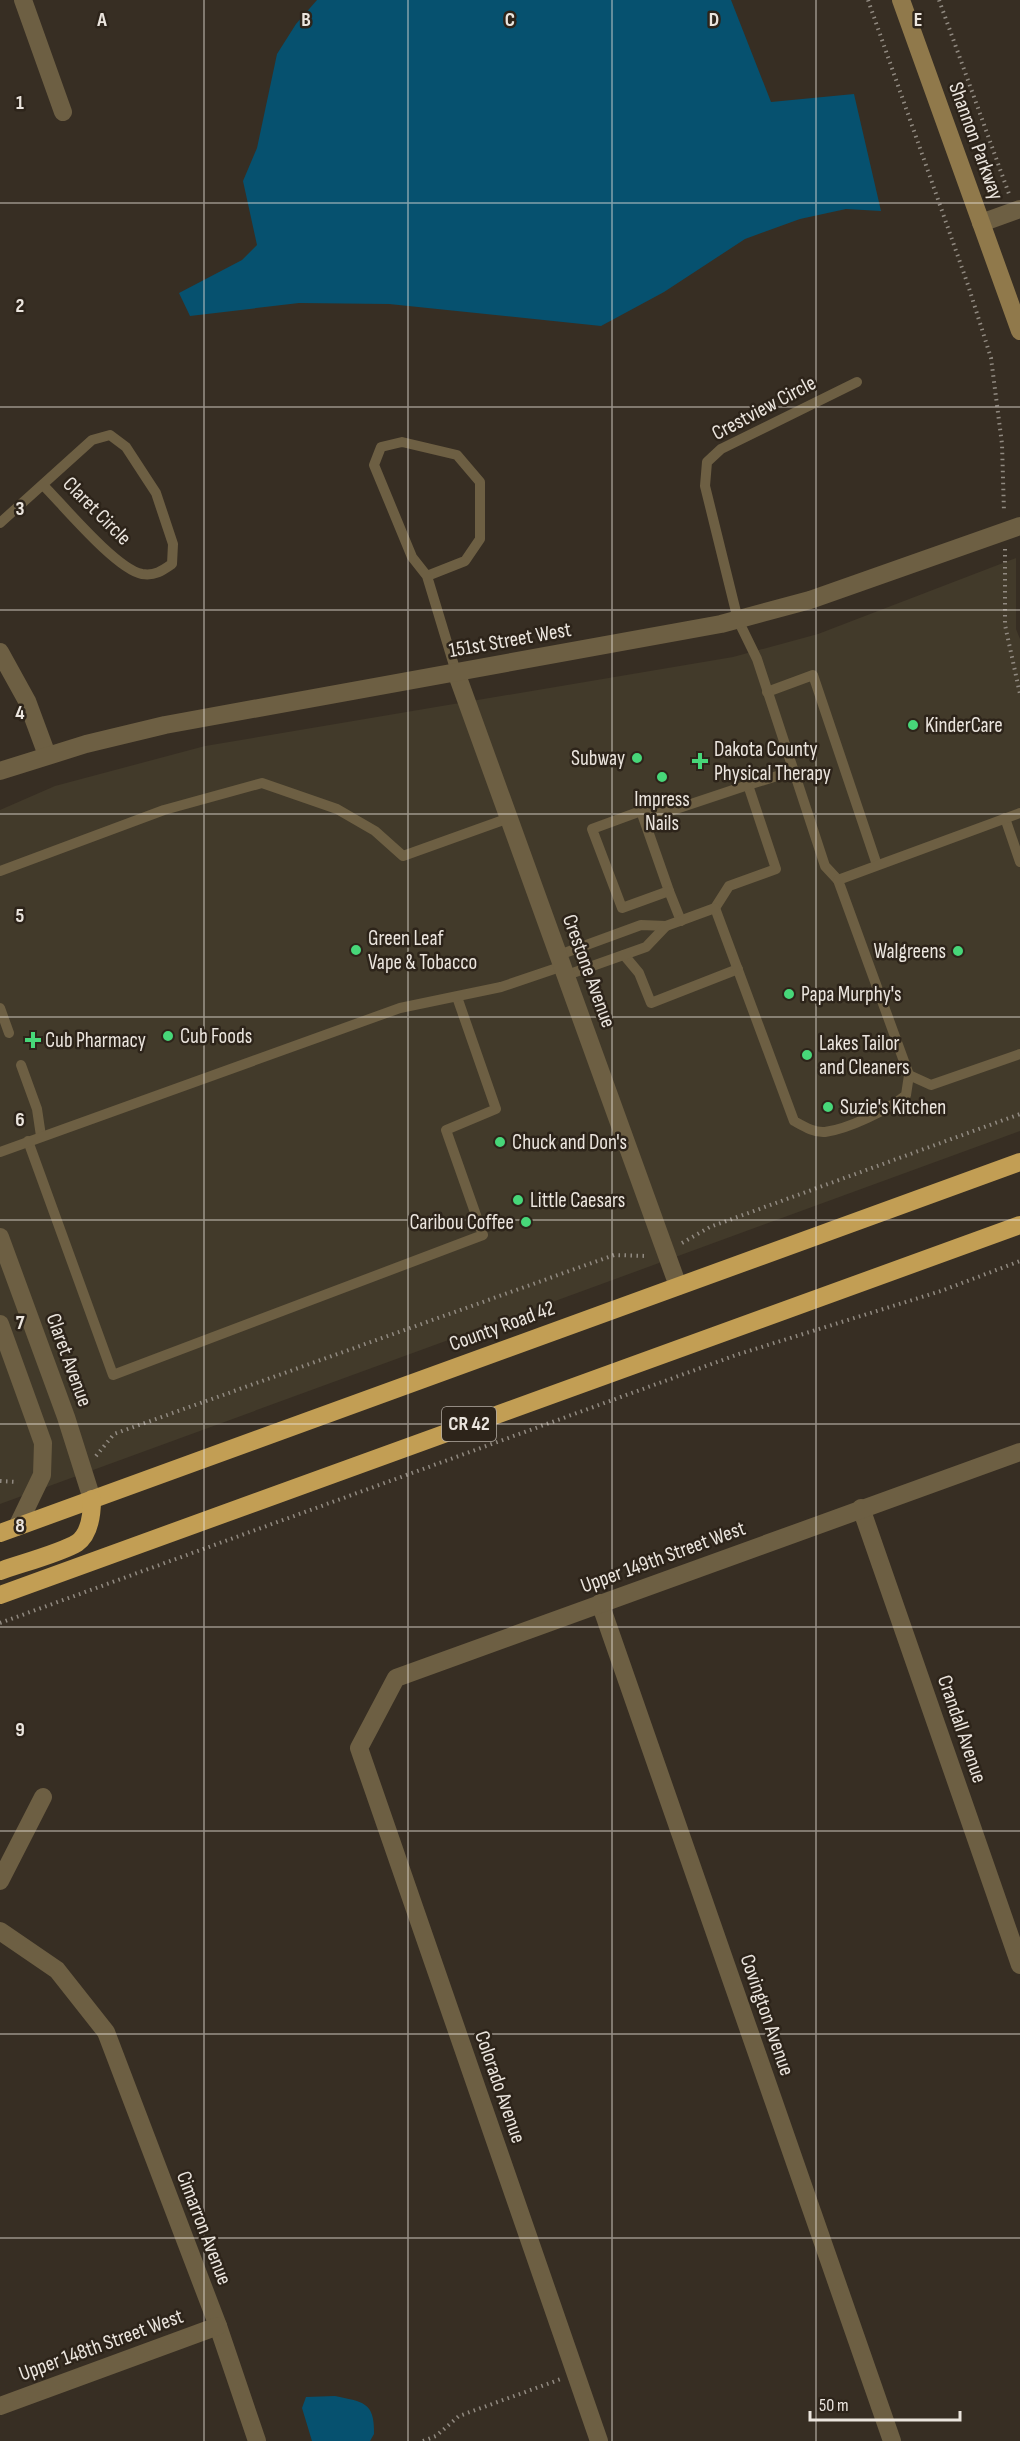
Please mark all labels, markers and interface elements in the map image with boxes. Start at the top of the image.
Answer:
text: A [96,8,107,32]
text: B [301,8,311,32]
text: C [505,8,515,32]
text: D [709,8,719,32]
text: E [914,8,922,32]
street label: Shannon Parkway [943,79,1009,203]
text: 1 [16,91,24,115]
text: 2 [16,294,24,318]
street label: Crestview Circle [708,370,820,446]
street label: Claret Circle [58,472,136,550]
text: 3 [16,497,25,521]
street label: 151st Street West [447,617,573,663]
text: 4 [15,701,25,725]
place label: KinderCare [925,713,1003,738]
marker: KinderCare [906,718,920,732]
place label: Dakota County Physical Therapy [714,737,831,786]
place label: Subway [571,746,625,771]
marker: Subway [630,751,644,765]
marker: Dakota County Physical Therapy [691,752,709,770]
marker: Impress Nails [655,770,669,784]
place label: Impress Nails [634,787,690,836]
text: 5 [16,904,25,928]
street label: Crestone Avenue [557,911,621,1031]
place label: Green Leaf Vape & Tobacco [368,926,477,975]
place label: Walgreens [873,939,946,964]
marker: Green Leaf Vape & Tobacco [349,943,363,957]
marker: Walgreens [951,944,965,958]
place label: Papa Murphy's [801,982,902,1007]
marker: Papa Murphy's [782,987,796,1001]
place label: Cub Foods [180,1024,252,1049]
place label: Cub Pharmacy [45,1028,146,1053]
marker: Cub Foods [161,1029,175,1043]
place label: Lakes Tailor and Cleaners [819,1031,909,1080]
marker: Cub Pharmacy [26,1033,40,1047]
marker: Lakes Tailor and Cleaners [800,1048,814,1062]
place label: Suzie's Kitchen [840,1095,946,1120]
marker: Suzie's Kitchen [821,1100,835,1114]
text: 6 [15,1108,25,1132]
place label: Chuck and Don's [512,1130,627,1155]
marker: Chuck and Don's [493,1135,507,1149]
place label: Little Caesars [530,1188,625,1213]
marker: Little Caesars [511,1193,525,1207]
place label: Caribou Coffee [409,1210,514,1235]
marker: Caribou Coffee [519,1215,533,1229]
street label: County Road 42 [446,1295,558,1357]
street label: Claret Avenue [41,1310,97,1410]
text: 7 [16,1311,25,1335]
road number: CR 42 [442,1407,496,1441]
text: 8 [15,1514,25,1538]
street label: Upper 149th Street West [577,1516,749,1598]
street label: Crandall Avenue [932,1672,992,1786]
text: 9 [15,1718,25,1742]
street label: Covington Avenue [735,1951,799,2079]
street label: Colorado Avenue [469,2027,531,2147]
street label: Cimarron Avenue [171,2168,237,2288]
street label: Upper 148th Street West [15,2304,187,2386]
scale bar [810,2384,960,2422]
text: 50 m [819,2395,849,2416]

